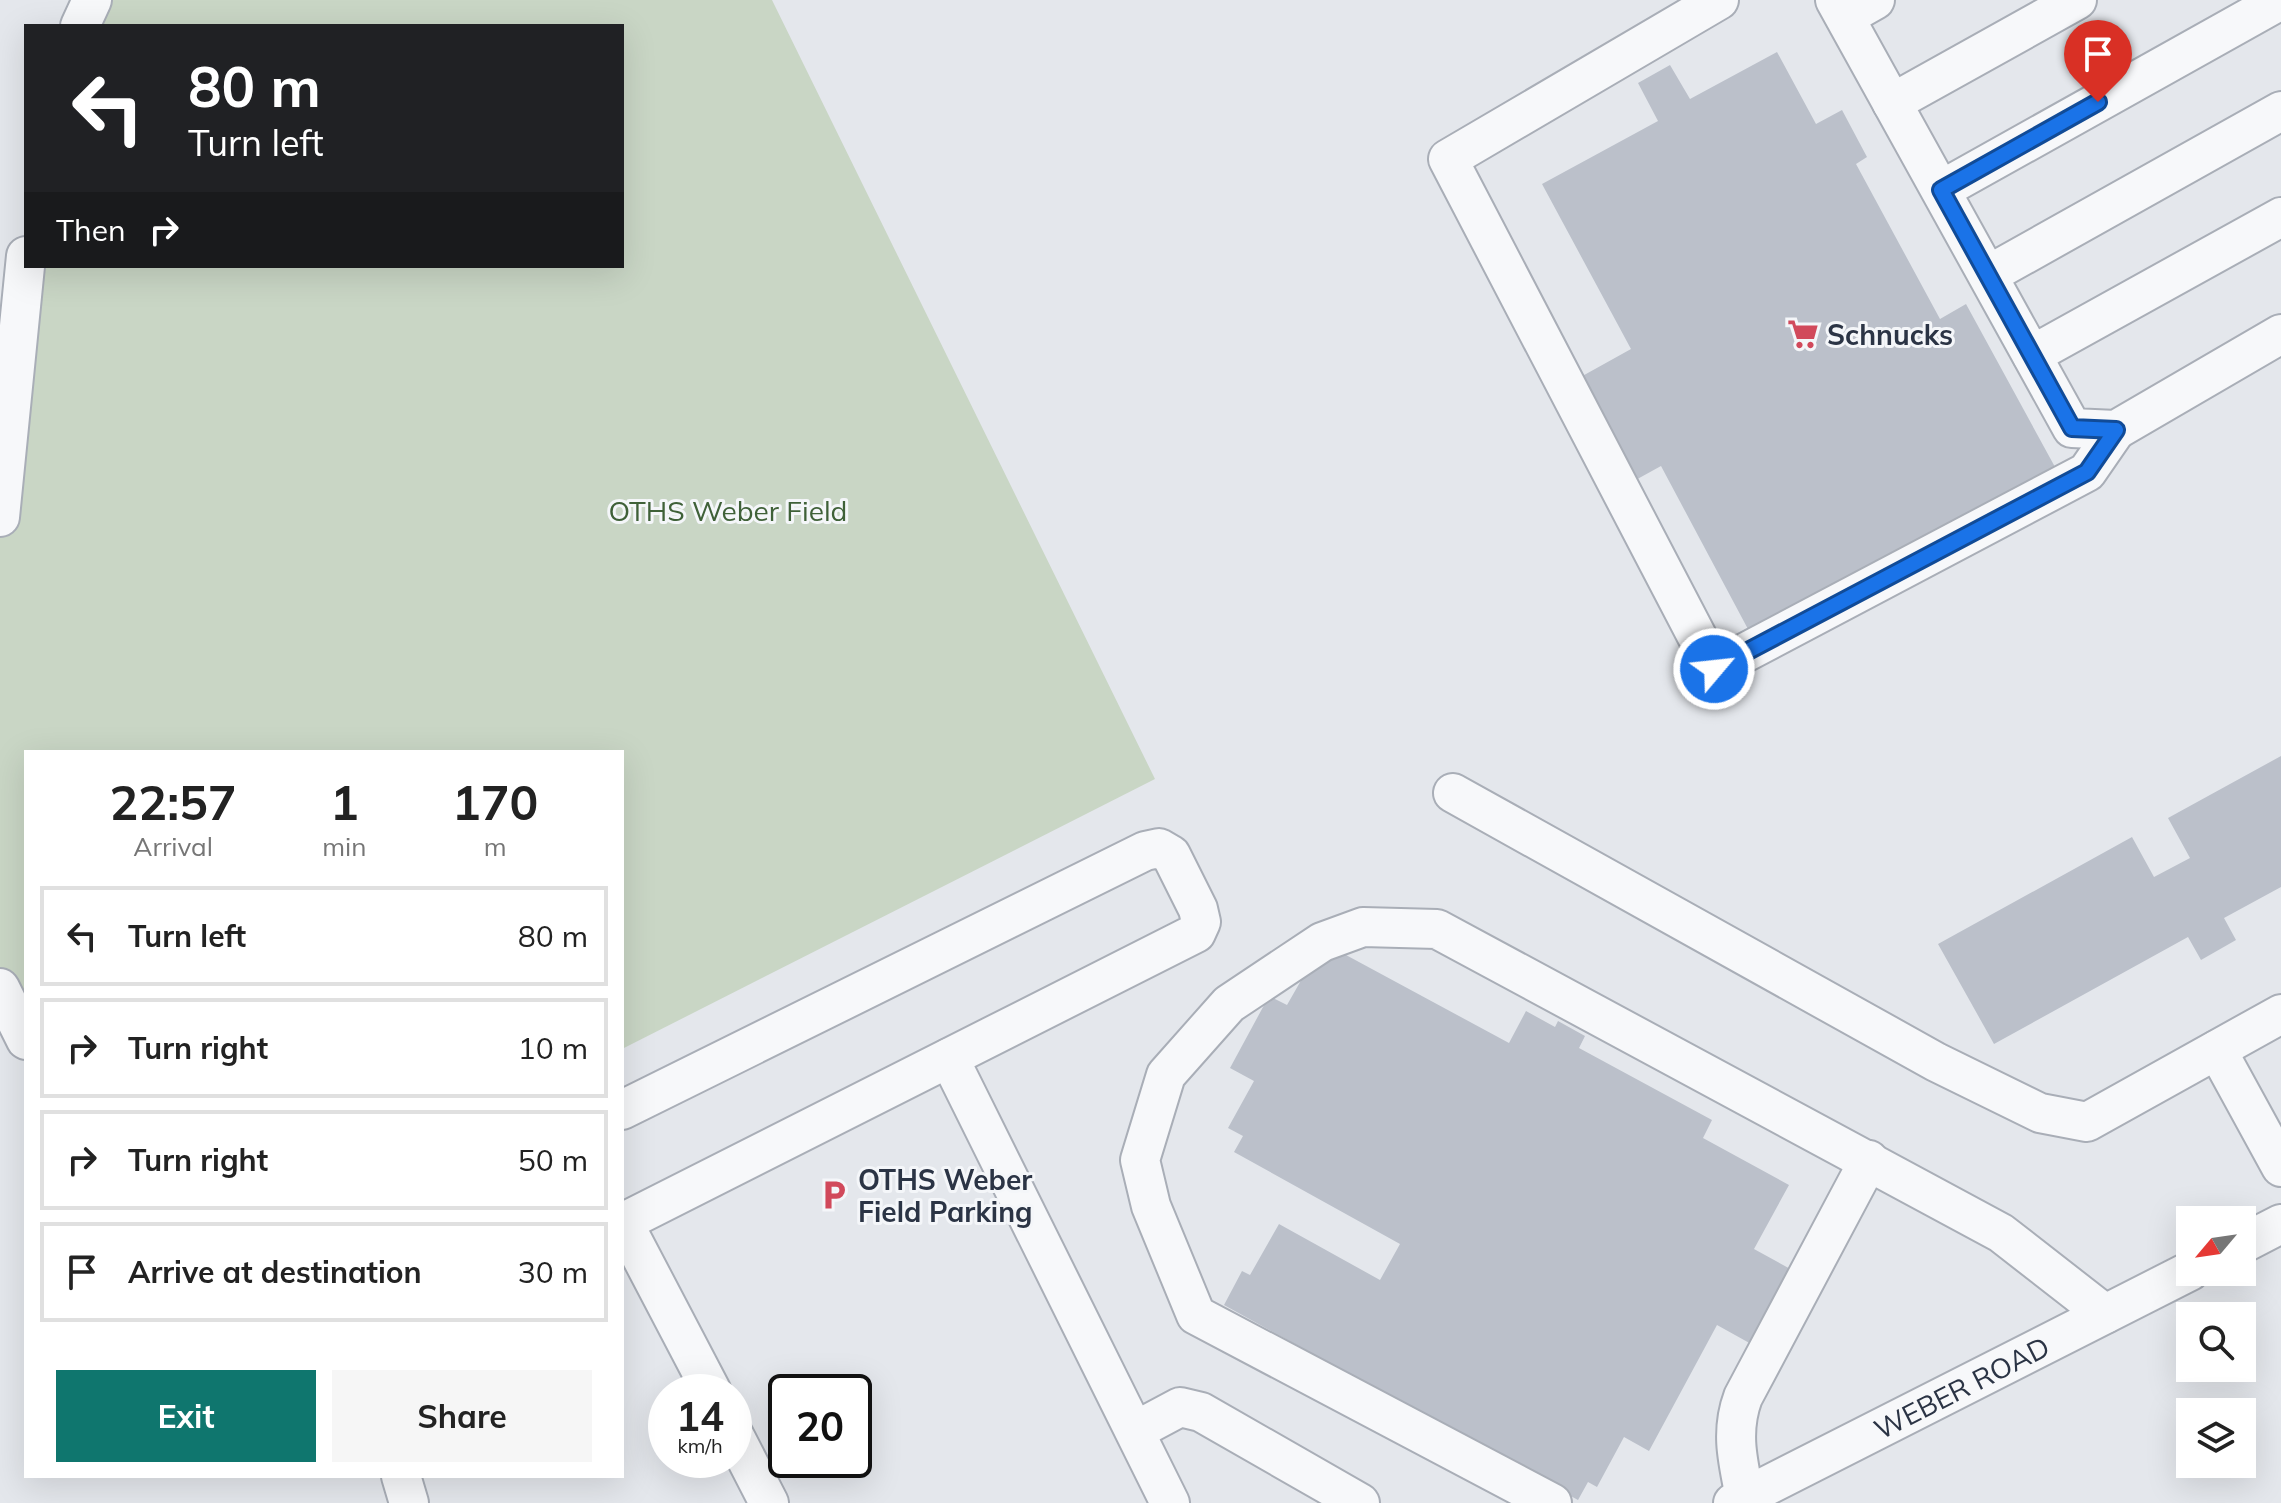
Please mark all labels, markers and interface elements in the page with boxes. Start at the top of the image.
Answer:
pin [2064,20,2132,102]
icon: arrive [2076,32,2120,76]
text: 80 m [188,51,321,121]
icon: left [56,56,160,160]
text: Turn left [188,120,324,165]
icon: right [142,208,186,252]
text: Then [56,211,126,249]
supermarket icon: Schnucks [1786,317,1820,351]
place label: Schnucks [1827,317,1953,352]
park label: OTHS Weber Field [609,493,847,528]
position arrow [1672,627,1756,711]
text: 22:57 [110,772,237,832]
text: 1 [330,772,359,832]
text: 170 [452,772,538,832]
text: Arrival [133,830,213,863]
text: min [322,830,366,863]
text: m [484,830,507,863]
icon: left [60,914,104,958]
text: Turn left [128,917,246,955]
text: 80 m [518,917,588,955]
icon: right [60,1026,104,1070]
text: Turn right [128,1029,268,1067]
text: 10 m [518,1029,588,1067]
icon: right [60,1138,104,1182]
text: Turn right [128,1141,268,1179]
text: 50 m [518,1141,588,1179]
place label: OTHS Weber Field Parking [858,1162,1032,1229]
parking icon: OTHS Weber Field Parking [817,1178,851,1212]
north arrow [2176,1206,2256,1286]
map controls [2176,1206,2256,1478]
icon: arrive [60,1250,104,1294]
text: Arrive at destination [128,1253,422,1291]
text: 30 m [518,1253,588,1291]
button: search [2176,1302,2256,1382]
street label: WEBER ROAD [1868,1328,2055,1446]
button: Exit [56,1370,316,1462]
button: Share [332,1370,592,1462]
speed limit sign: 20 [768,1374,872,1478]
text: 14 [676,1391,724,1441]
button: layers [2176,1398,2256,1478]
text: km/h [677,1433,723,1458]

